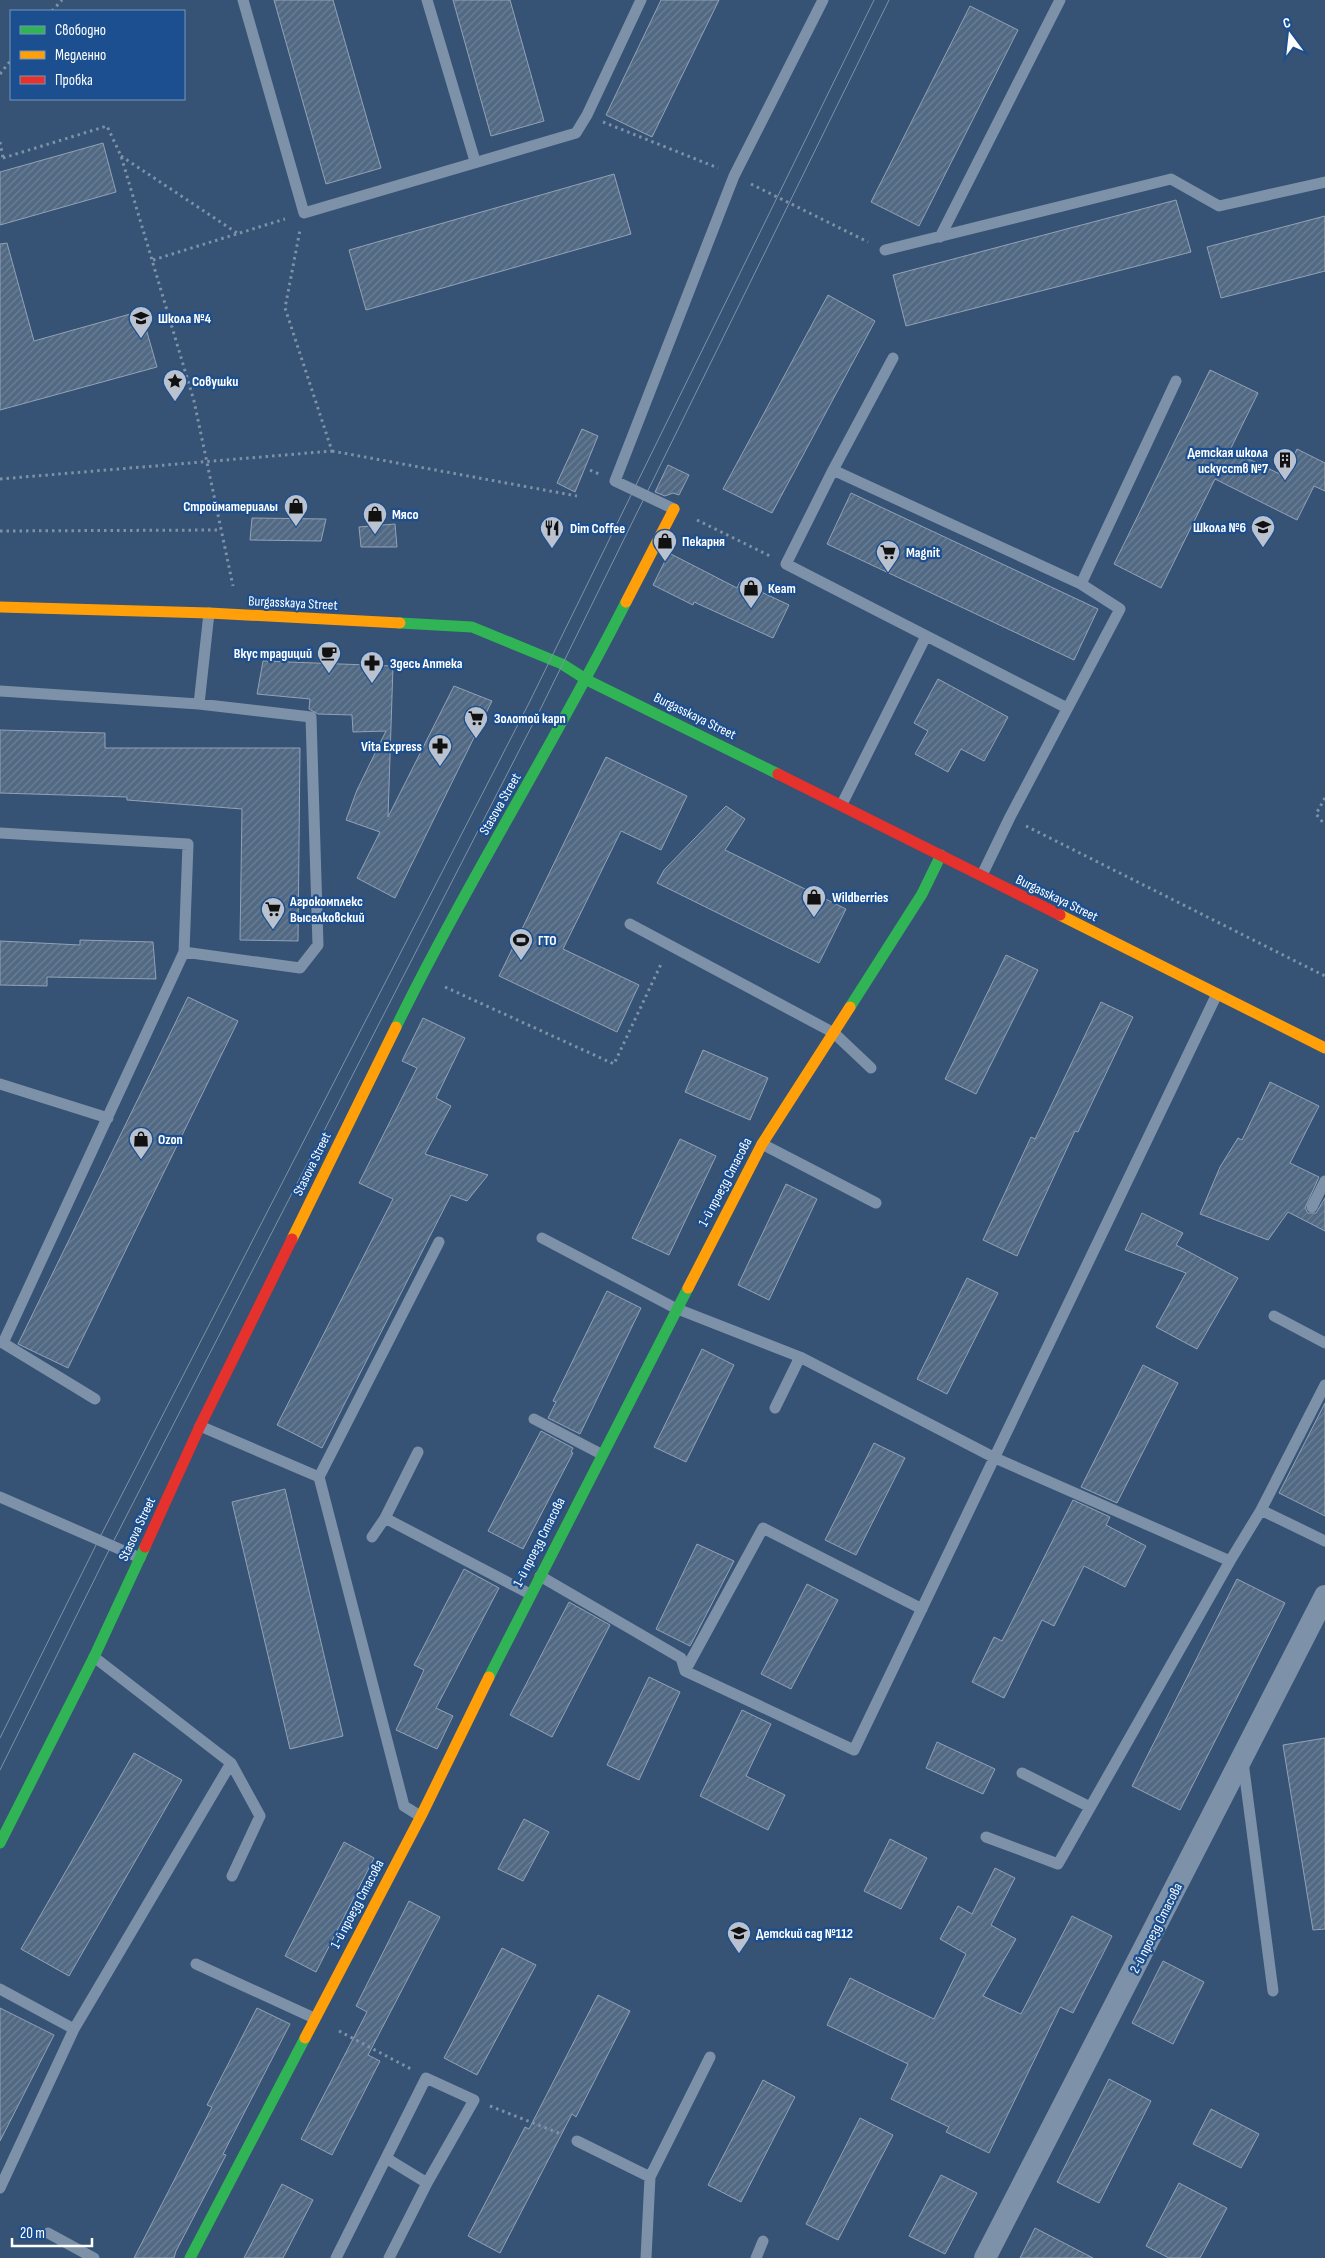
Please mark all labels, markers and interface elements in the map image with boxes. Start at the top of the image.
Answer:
legend [10,10,185,100]
north arrow [1265,10,1315,60]
text: С [1281,14,1292,32]
text: Свободно [55,21,106,40]
text: Медленно [55,46,106,65]
text: Пробка [55,71,93,90]
school or university icon: Школа №4 [128,305,154,339]
place label: Школа №4 [158,310,211,327]
place icon: Совушки [162,368,188,402]
place label: Совушки [192,373,238,390]
place label: Детская школа искусств №7 [1187,444,1269,477]
building icon: Детская школа искусств №7 [1272,447,1298,481]
shop icon: Стройматериалы [283,493,309,527]
place label: Стройматериалы [183,498,278,515]
shop icon: Мясо [362,501,388,535]
place label: Мясо [392,506,419,523]
school or university icon: Школа №6 [1250,514,1276,548]
restaurant icon: Dim Coffee [539,515,565,549]
place label: Школа №6 [1193,519,1246,536]
place label: Dim Coffee [570,520,625,537]
shop icon: Пекарня [652,528,678,562]
place label: Пекарня [682,533,725,550]
supermarket icon: Magnit [875,539,901,573]
place label: Magnit [906,544,941,561]
shop icon: Кеат [738,575,764,609]
place label: Кеат [768,580,796,597]
street label: Burgasskaya Street [248,592,338,614]
cafe icon: Вкус традиций [316,640,342,674]
place label: Вкус традиций [234,645,312,662]
pharmacy icon: Здесь Аптека [359,650,385,684]
place label: Здесь Аптека [390,655,463,672]
street label: Burgasskaya Street [651,689,739,743]
supermarket icon: Золотой карп [463,705,489,739]
place label: Золотой карп [494,710,566,727]
pharmacy icon: Vita Express [427,733,453,767]
place label: Vita Express [361,738,422,755]
street label: Stasova Street [475,770,525,838]
street label: Burgasskaya Street [1013,871,1101,925]
shop icon: Wildberries [801,884,827,918]
place label: Wildberries [832,889,888,906]
place label: Агрокомплекс Выселковский [289,893,365,926]
supermarket icon: Агрокомплекс Выселковский [260,896,286,930]
sports icon: ГТО [508,927,534,961]
place label: ГТО [538,932,557,949]
shop icon: Ozon [128,1126,154,1160]
street label: Stasova Street [289,1129,335,1199]
place label: Ozon [158,1131,183,1148]
street label: 1-й проезд Стасова [694,1135,756,1229]
street label: Stasova Street [115,1494,159,1564]
street label: 1-й проезд Стасова [509,1494,569,1590]
street label: 1-й проезд Стасова [326,1857,388,1951]
street label: 2-й проезд Стасова [1126,1880,1186,1976]
school or university icon: Детский сад №112 [726,1920,752,1954]
place label: Детский сад №112 [756,1925,853,1942]
scale bar [12,2216,92,2248]
text: 20 m [20,2224,45,2243]

